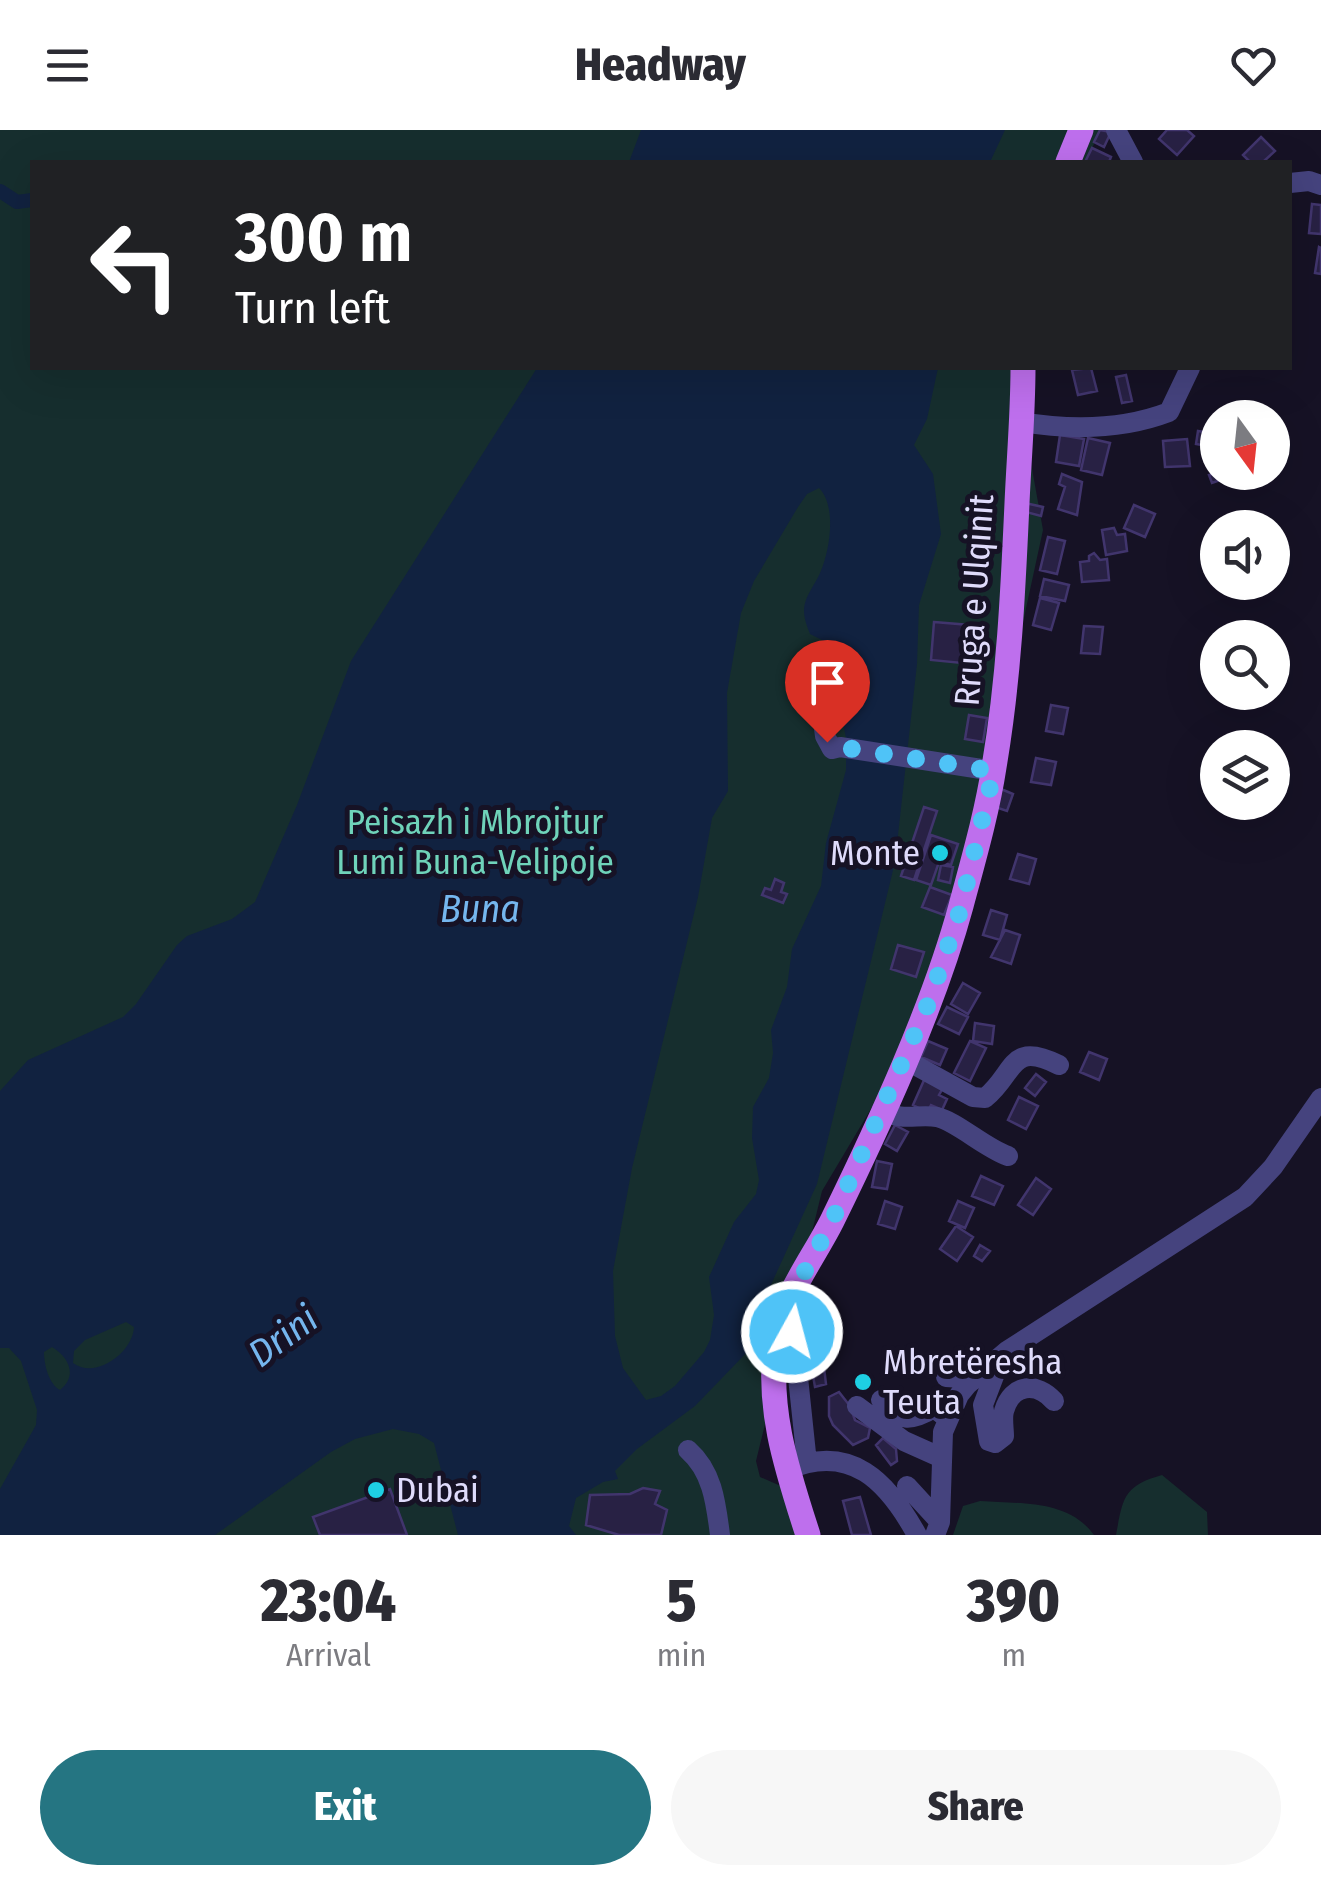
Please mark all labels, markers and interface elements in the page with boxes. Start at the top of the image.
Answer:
icon: menu [40,38,95,93]
text: Headway [575,38,746,92]
icon: heart [1226,38,1281,93]
text: 300 m [235,196,413,280]
icon: left [70,200,200,330]
text: Turn left [235,281,390,335]
north arrow [1200,400,1290,490]
map controls [1200,400,1290,820]
street label: Rruga e Ulqinit [946,492,1002,707]
button: sound [1200,510,1290,600]
button: search [1200,620,1290,710]
pin [785,640,870,743]
icon: arrive [800,655,855,710]
button: layers [1200,730,1290,820]
park label: Peisazh i Mbrojtur Lumi Buna-Velipoje [336,801,614,883]
place label: Monte [830,832,920,874]
marker: Monte [929,842,951,864]
water label: Buna [440,886,520,932]
position arrow [740,1280,844,1384]
water label: Drini [239,1295,327,1376]
place label: Mbretëresha Teuta [883,1341,1062,1423]
marker: Mbretëresha Teuta [852,1371,874,1393]
place label: Dubai [396,1469,479,1511]
marker: Dubai [365,1479,387,1501]
text: 23:04 [261,1565,396,1637]
text: 5 [667,1565,697,1637]
text: 390 [967,1565,1060,1637]
text: Arrival [286,1636,371,1674]
text: min [657,1636,706,1674]
text: m [1001,1636,1026,1674]
button: Exit [40,1750,651,1865]
button: Share [671,1750,1281,1865]

